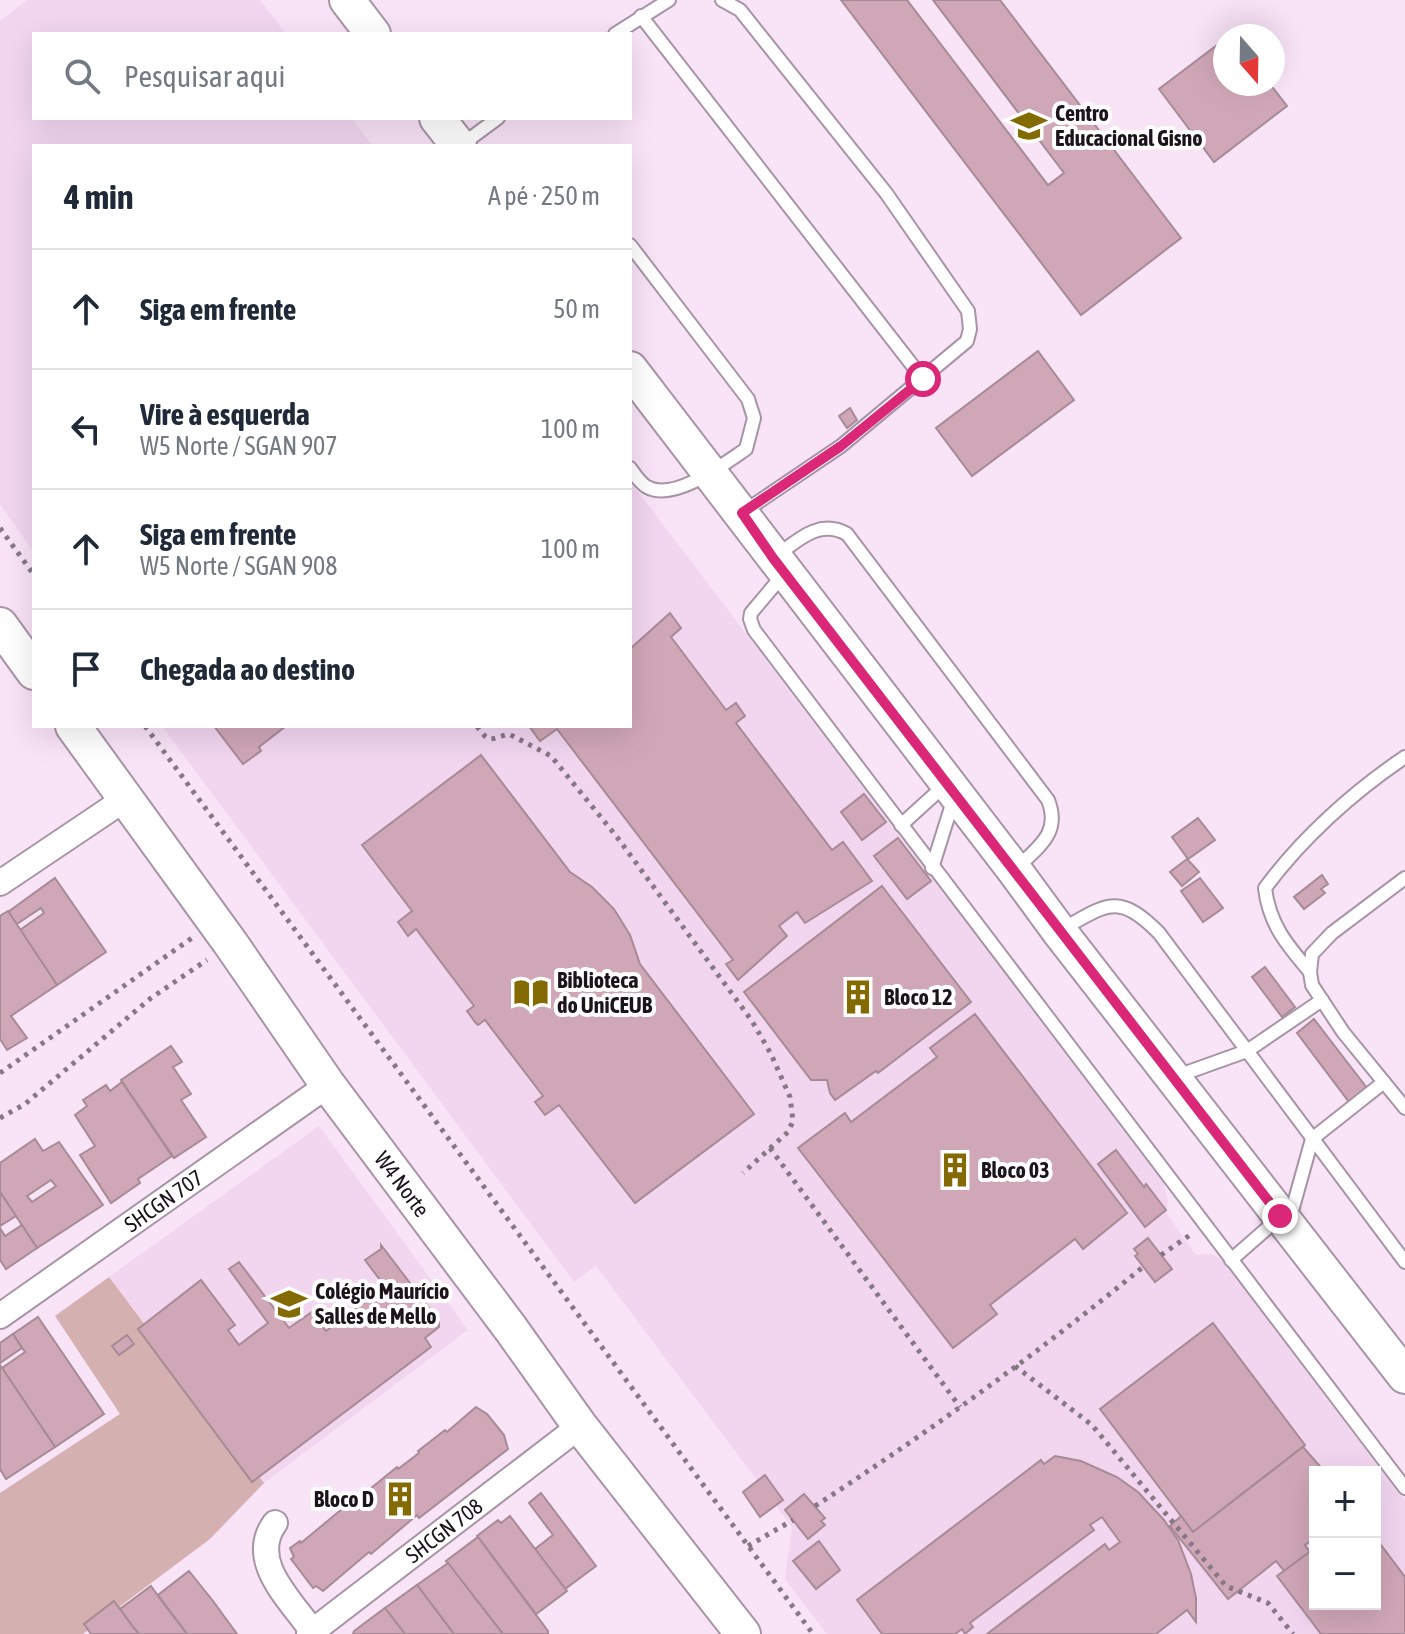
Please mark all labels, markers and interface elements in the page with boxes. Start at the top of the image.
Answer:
north arrow [1213,24,1285,96]
search box [32,32,632,120]
icon: search [60,54,104,98]
text: Pesquisar aqui [124,59,285,93]
place label: Centro Educacional Gisno [1055,100,1203,151]
school or university icon: Centro Educacional Gisno [1010,107,1048,145]
text: 4 min [64,177,133,216]
text: A pé · 250 m [488,181,600,211]
icon: ahead [64,287,108,331]
text: Siga em frente [140,292,296,326]
text: 50 m [553,294,600,324]
route start [905,361,941,397]
text: Vire à esquerda [140,397,310,431]
icon: left [64,407,108,451]
text: 100 m [541,414,600,444]
text: W5 Norte / SGAN 907 [140,431,338,461]
text: Siga em frente [140,517,296,551]
icon: ahead [64,527,108,571]
text: 100 m [541,534,600,564]
text: W5 Norte / SGAN 908 [140,551,338,581]
icon: arrive [64,647,108,691]
text: Chegada ao destino [140,652,355,686]
place label: Biblioteca do UniCEUB [557,967,653,1018]
library icon: Biblioteca do UniCEUB [512,974,550,1012]
building icon: Bloco 12 [839,978,877,1016]
place label: Bloco 12 [884,984,953,1010]
street label: W4 Norte [369,1146,435,1222]
building icon: Bloco 03 [936,1151,974,1189]
place label: Bloco 03 [981,1157,1050,1183]
street label: SHCGN 707 [119,1164,208,1237]
route end [1262,1198,1298,1234]
place label: Colégio Maurício Salles de Mello [315,1278,449,1329]
school or university icon: Colégio Maurício Salles de Mello [270,1285,308,1323]
map controls [1309,1466,1381,1610]
button: + [1309,1466,1381,1538]
building icon: Bloco D [381,1480,419,1518]
place label: Bloco D [314,1486,374,1512]
street label: SHCGN 708 [400,1493,488,1568]
button: − [1309,1538,1381,1610]

